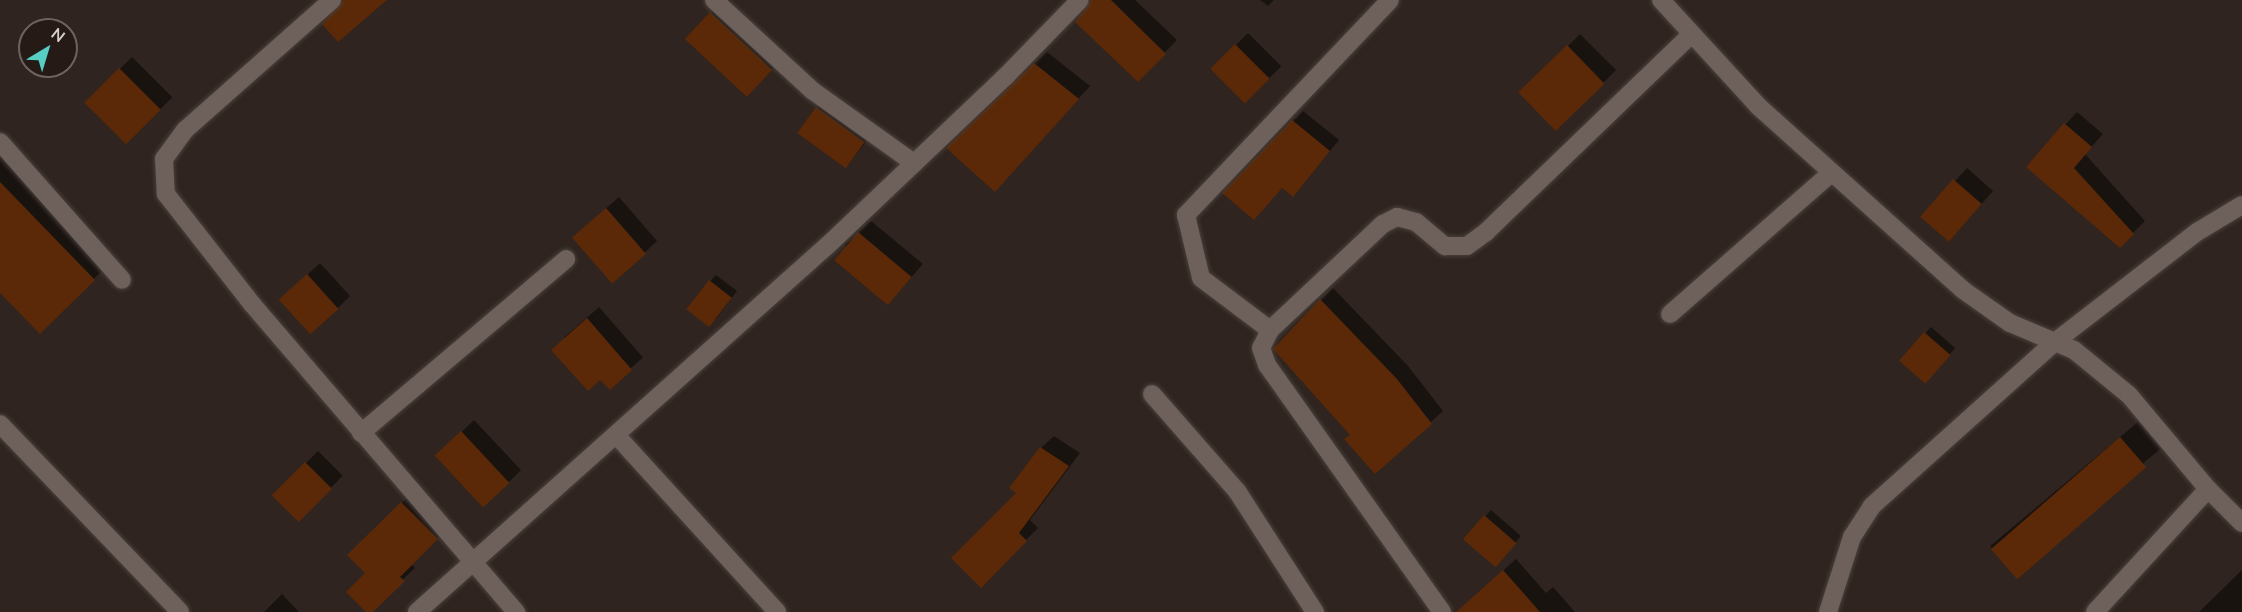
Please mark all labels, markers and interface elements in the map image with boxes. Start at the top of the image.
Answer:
north arrow [18,18,78,78]
text: N [46,23,69,48]

